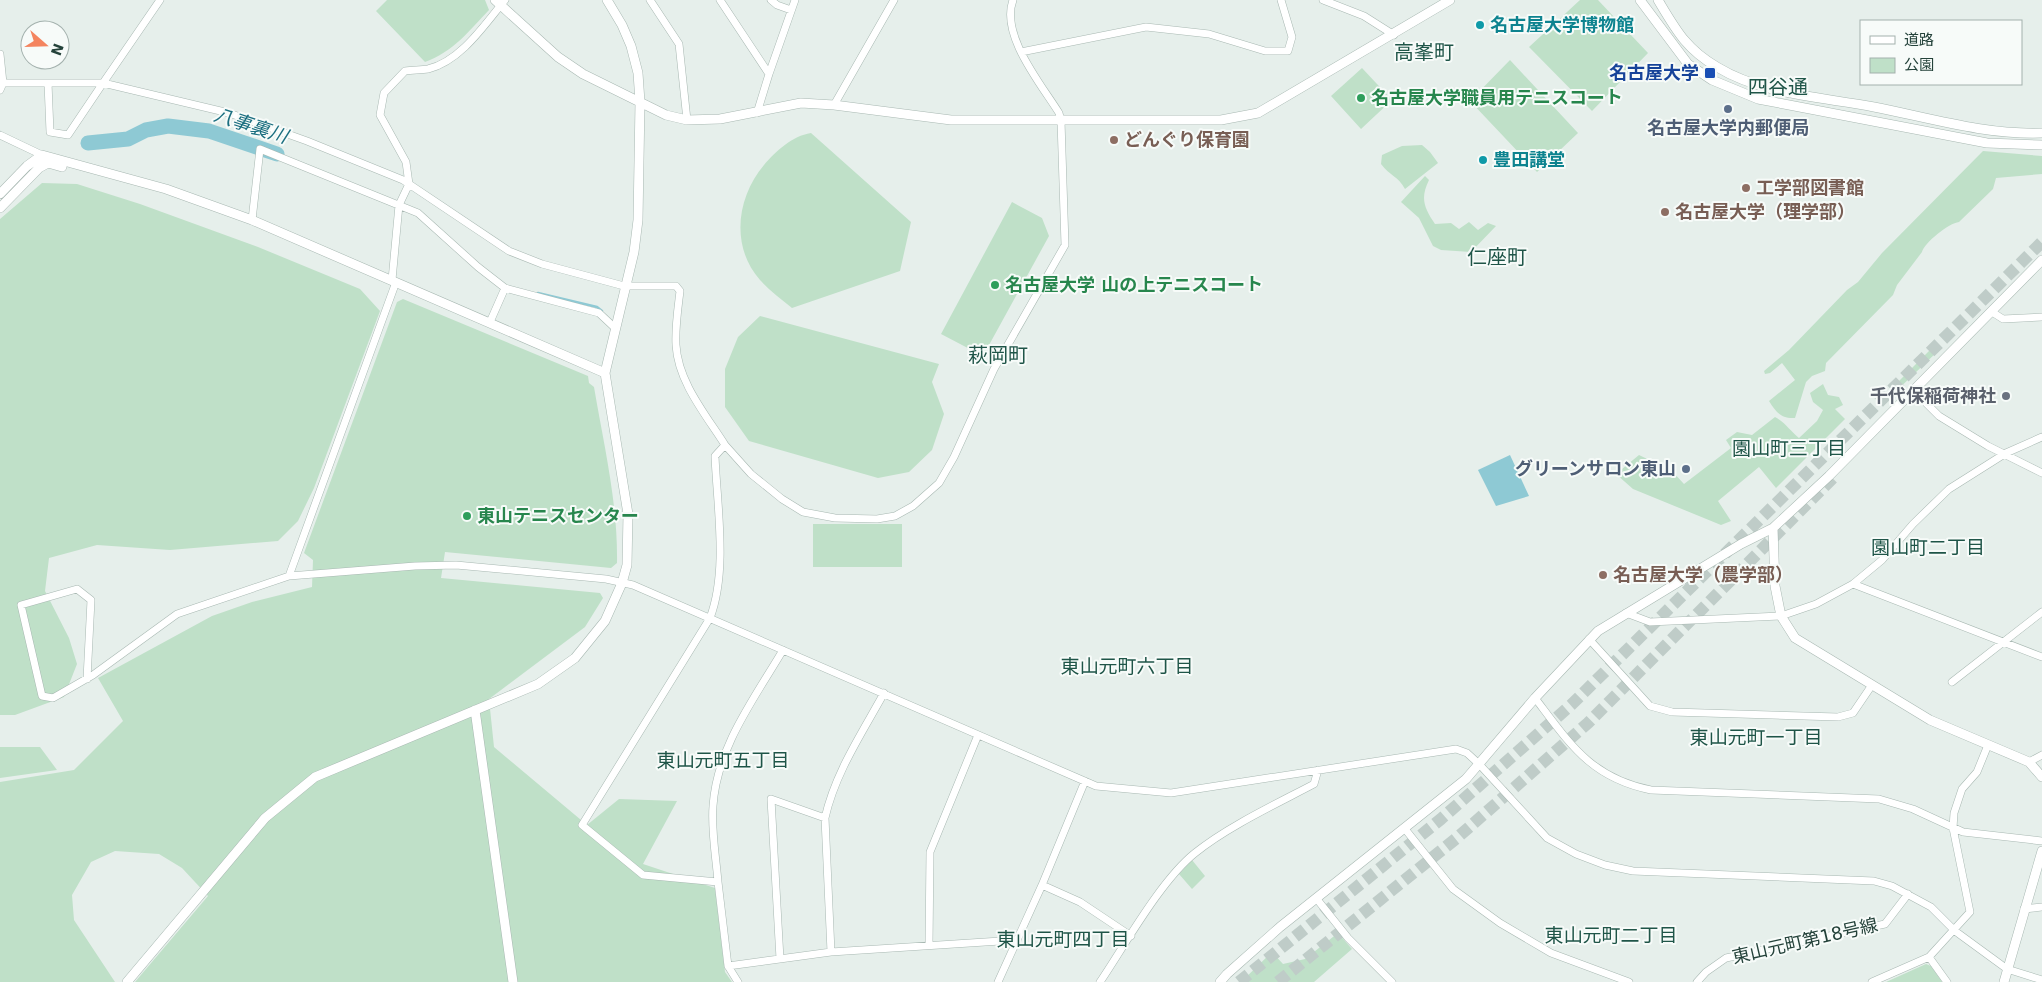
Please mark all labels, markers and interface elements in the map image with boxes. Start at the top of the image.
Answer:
place label: 名古屋大学博物館 [1490,14,1634,35]
marker: 名古屋大学博物館 [1474,19,1486,31]
north arrow [20,20,70,70]
legend [1860,20,2022,85]
text: 道路 [1904,31,1934,49]
district label: 高峯町 [1394,40,1454,64]
text: N [48,41,67,58]
text: 公園 [1904,56,1934,74]
place label: 名古屋大学 [1609,62,1699,83]
marker: 名古屋大学 [1703,66,1717,80]
district label: 四谷通 [1748,75,1808,99]
place label: 名古屋大学職員用テニスコート [1371,87,1623,108]
marker: 名古屋大学職員用テニスコート [1355,92,1367,104]
water label: 八事裏川 [211,103,292,148]
marker: 名古屋大学内郵便局 [1722,103,1734,115]
place label: 名古屋大学内郵便局 [1647,117,1809,138]
place label: どんぐり保育園 [1124,129,1250,150]
marker: どんぐり保育園 [1108,134,1120,146]
place label: 豊田講堂 [1493,149,1565,170]
marker: 豊田講堂 [1477,154,1489,166]
place label: 工学部図書館 [1756,177,1864,198]
marker: 工学部図書館 [1740,182,1752,194]
place label: 名古屋大学（理学部） [1675,201,1855,222]
marker: 名古屋大学（理学部） [1659,206,1671,218]
district label: 仁座町 [1467,245,1527,269]
place label: 名古屋大学 山の上テニスコート [1005,274,1263,295]
marker: 名古屋大学 山の上テニスコート [989,279,1001,291]
district label: 萩岡町 [968,343,1028,367]
place label: 千代保稲荷神社 [1870,385,1996,406]
marker: 千代保稲荷神社 [2000,390,2012,402]
district label: 園山町三丁目 [1732,437,1846,459]
place label: グリーンサロン東山 [1515,458,1676,479]
marker: グリーンサロン東山 [1680,463,1692,475]
place label: 東山テニスセンター [477,505,639,526]
marker: 東山テニスセンター [461,510,473,522]
district label: 園山町二丁目 [1871,536,1985,558]
place label: 名古屋大学（農学部） [1613,564,1793,585]
marker: 名古屋大学（農学部） [1597,569,1609,581]
district label: 東山元町六丁目 [1060,655,1194,677]
district label: 東山元町一丁目 [1689,726,1823,748]
district label: 東山元町五丁目 [656,749,790,771]
street label: 東山元町第18号線 [1730,914,1880,967]
district label: 東山元町二丁目 [1544,924,1678,946]
district label: 東山元町四丁目 [996,928,1130,950]

